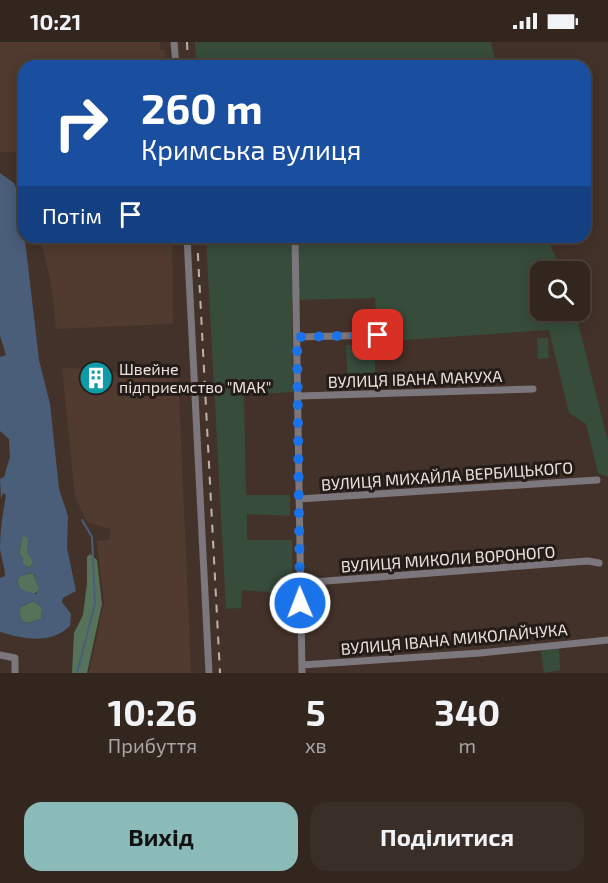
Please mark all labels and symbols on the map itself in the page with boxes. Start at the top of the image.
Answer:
pin [352,309,403,360]
place label: Швейне підприємство "МАК" [119,359,272,396]
building icon: Швейне підприємство "МАК" [78,360,114,396]
street label: ВУЛИЦЯ ІВАНА МАКУХА [327,366,503,391]
street label: ВУЛИЦЯ МИХАЙЛА ВЕРБИЦЬКОГО [320,457,574,494]
street label: ВУЛИЦЯ МИКОЛИ ВОРОНОГО [340,542,556,575]
position arrow [268,571,332,635]
street label: ВУЛИЦЯ ІВАНА МИКОЛАЙЧУКА [340,619,568,658]

